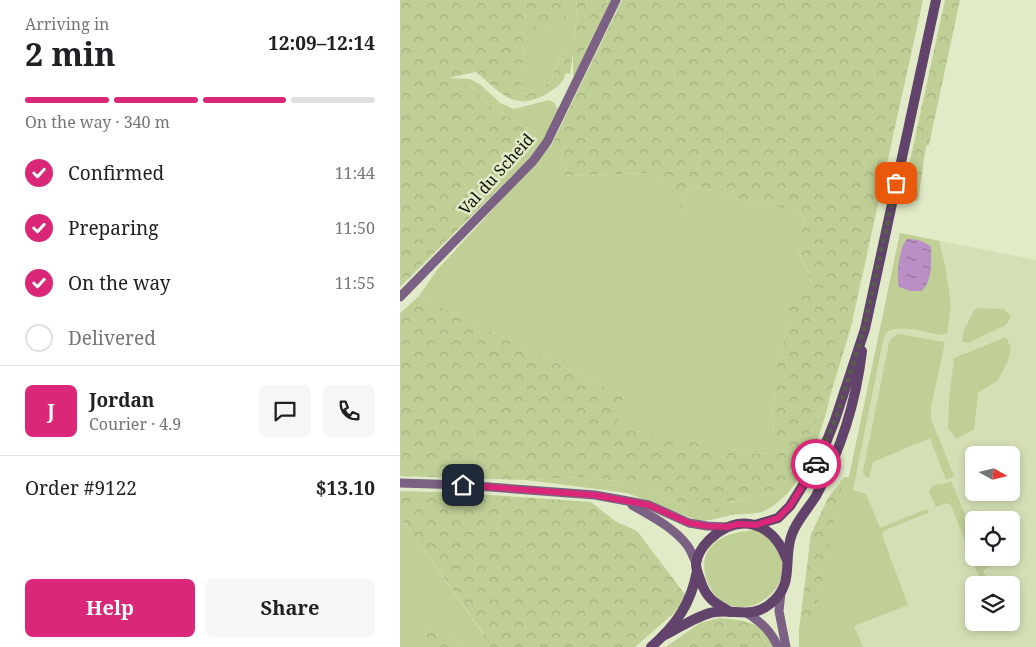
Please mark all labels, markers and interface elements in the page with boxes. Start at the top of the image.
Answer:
text: Arriving in [25,13,109,35]
text: 12:09–12:14 [268,30,375,56]
text: 2 min [25,32,116,75]
text: On the way · 340 m [25,111,170,133]
street label: Val du Scheid [454,128,539,219]
icon: check [25,159,53,187]
text: Confirmed [68,160,164,186]
text: 11:44 [335,162,375,184]
pin [875,162,917,204]
icon: bag [882,169,910,197]
icon: check [25,214,53,242]
text: Preparing [68,215,158,241]
text: 11:50 [335,217,375,239]
icon: check [25,269,53,297]
text: On the way [68,270,171,296]
text: 11:55 [335,272,375,294]
text: Delivered [68,325,156,351]
button: chat [259,385,311,437]
button: phone [323,385,375,437]
text: Jordan [89,387,155,413]
text: J [47,398,55,424]
text: Courier · 4.9 [89,413,181,435]
courier [791,439,841,489]
north arrow [965,446,1020,501]
map controls [965,446,1020,631]
icon: car [802,450,830,478]
pin [442,464,484,506]
icon: home [449,471,477,499]
text: Order #9122 [25,475,137,501]
text: $13.10 [316,475,375,501]
button: locate [965,511,1020,566]
button: layers [965,576,1020,631]
button: Help [25,579,195,637]
button: Share [205,579,375,637]

